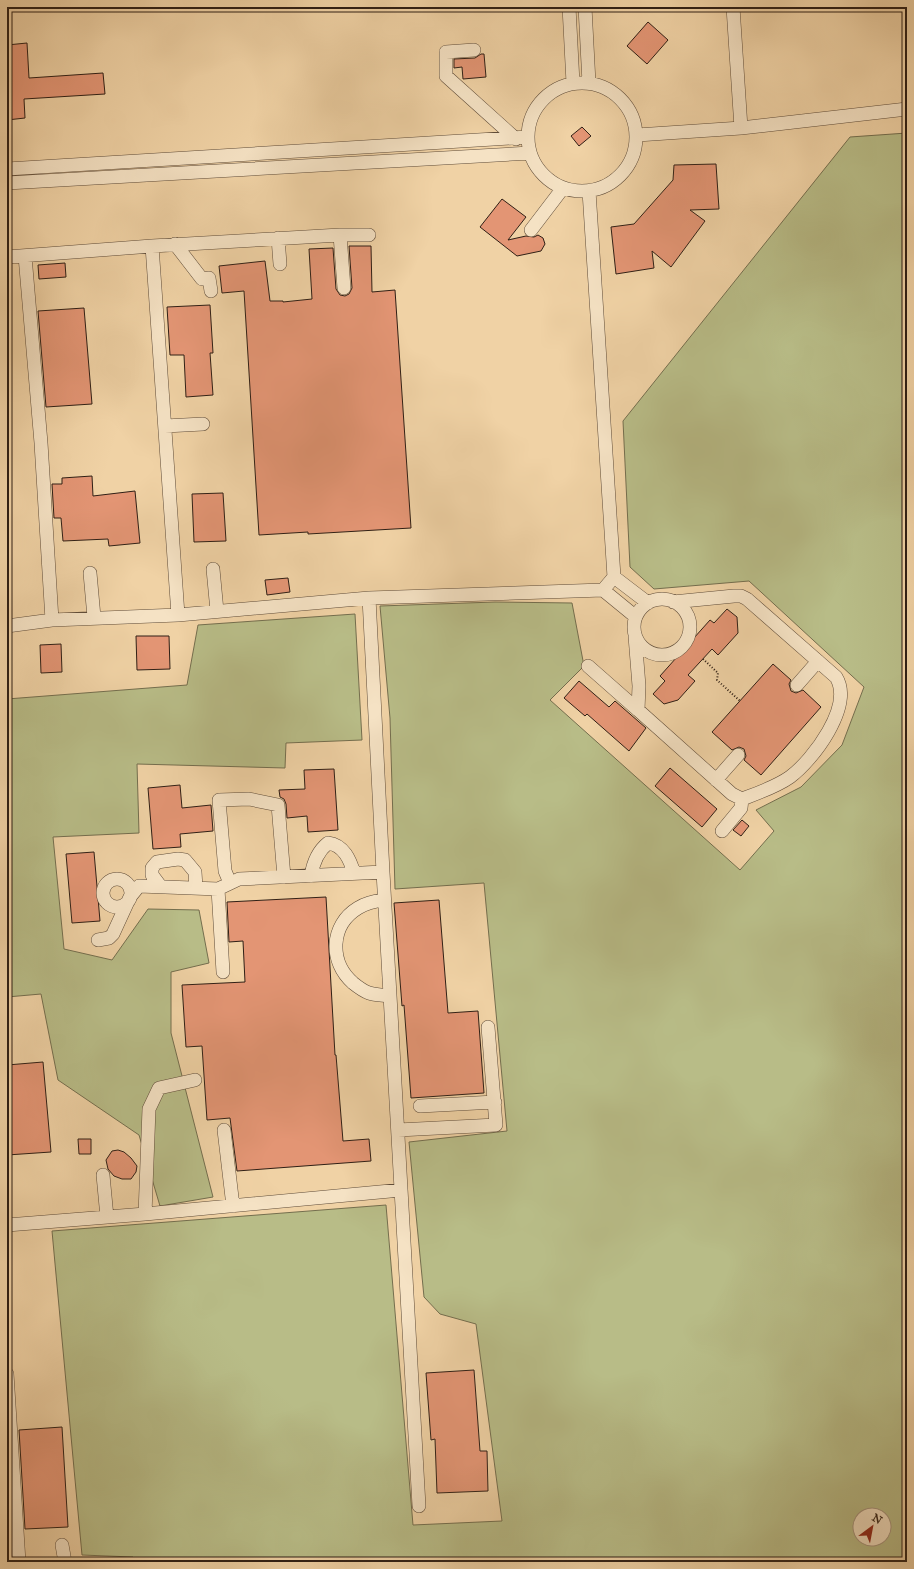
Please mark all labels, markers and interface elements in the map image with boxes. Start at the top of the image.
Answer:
north arrow [852,1507,892,1547]
text: N [870,1511,885,1527]

